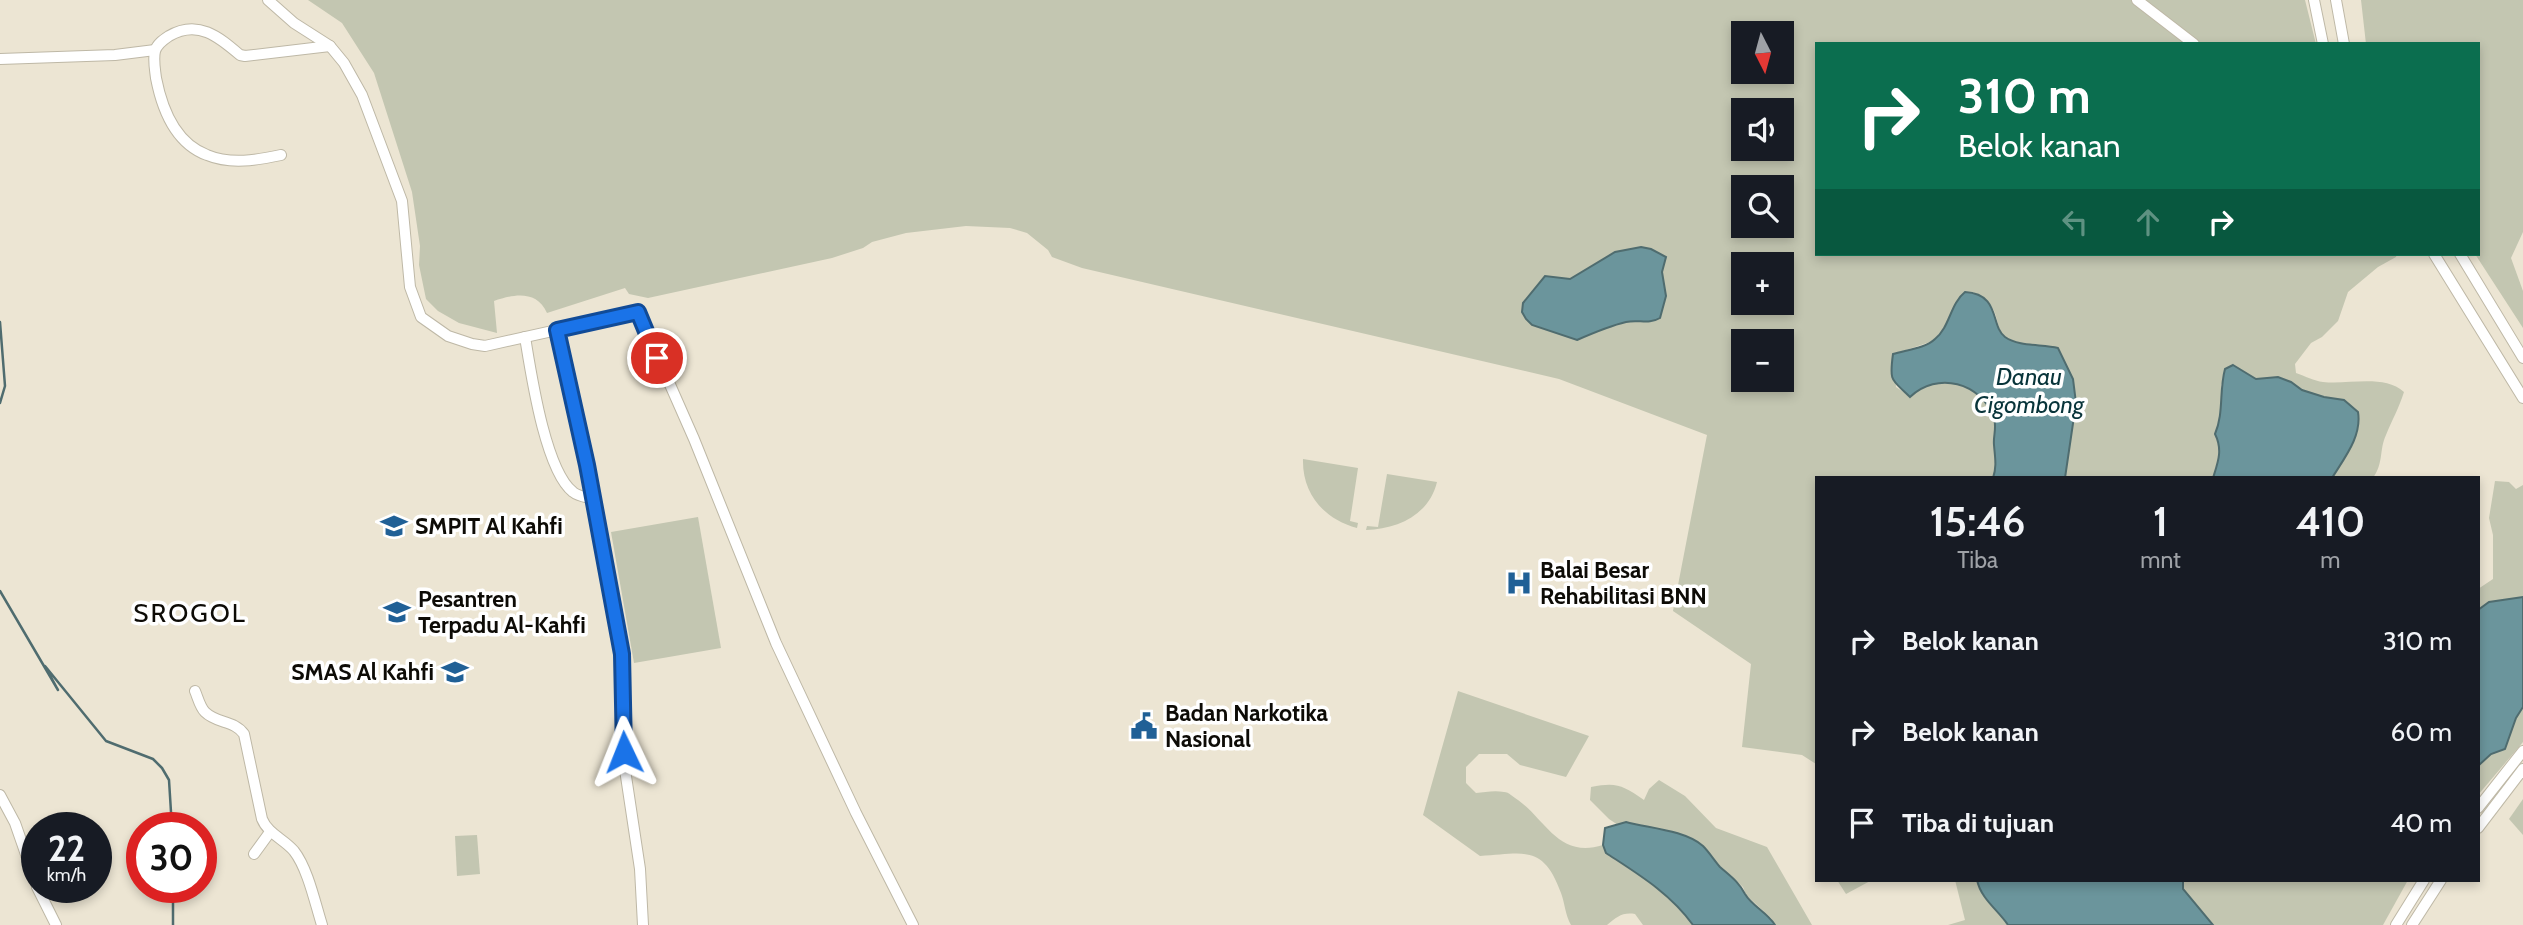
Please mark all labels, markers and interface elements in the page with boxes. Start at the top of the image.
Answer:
north arrow [1731,21,1794,84]
map controls [1731,21,1794,392]
text: 310 m [1958,66,2091,125]
icon: right [1843,70,1934,161]
button: sound [1731,98,1794,161]
text: Belok kanan [1958,126,2121,165]
button: search [1731,175,1794,238]
icon: left [2056,203,2094,241]
icon: ahead [2129,203,2167,241]
icon: right [2202,203,2240,241]
button: + [1731,252,1794,315]
pin [627,328,687,388]
button: − [1731,329,1794,392]
icon: arrive [638,339,676,377]
water label: Danau Cigombong [1974,362,2085,419]
text: 15:46 [1930,495,2025,547]
text: 1 [2153,495,2168,547]
text: 410 [2296,495,2365,547]
school or university icon: SMPIT Al Kahfi [379,511,409,541]
place label: SMPIT Al Kahfi [415,512,563,540]
text: Tiba [1957,546,1998,574]
text: mnt [2140,546,2181,574]
text: m [2320,546,2340,574]
place label: Balai Besar Rehabilitasi BNN [1540,556,1707,610]
hospital icon: Balai Besar Rehabilitasi BNN [1504,568,1534,598]
place label: Pesantren Terpadu Al-Kahfi [418,585,586,639]
district label: SROGOL [133,597,247,629]
school or university icon: Pesantren Terpadu Al-Kahfi [382,597,412,627]
icon: right [1843,622,1881,660]
text: Belok kanan [1902,625,2039,657]
text: 310 m [2383,625,2452,657]
school or university icon: SMAS Al Kahfi [440,657,470,687]
place label: SMAS Al Kahfi [291,658,434,686]
place label: Badan Narkotika Nasional [1165,699,1328,753]
public building icon: Badan Narkotika Nasional [1129,711,1159,741]
icon: right [1843,713,1881,751]
position arrow [587,715,661,789]
text: Belok kanan [1902,716,2039,748]
text: 60 m [2390,716,2452,748]
icon: arrive [1843,804,1881,842]
text: Tiba di tujuan [1902,807,2054,839]
text: 40 m [2390,807,2452,839]
speed limit sign: 30 [126,812,217,903]
text: 22 [48,827,85,870]
text: km/h [47,864,86,886]

